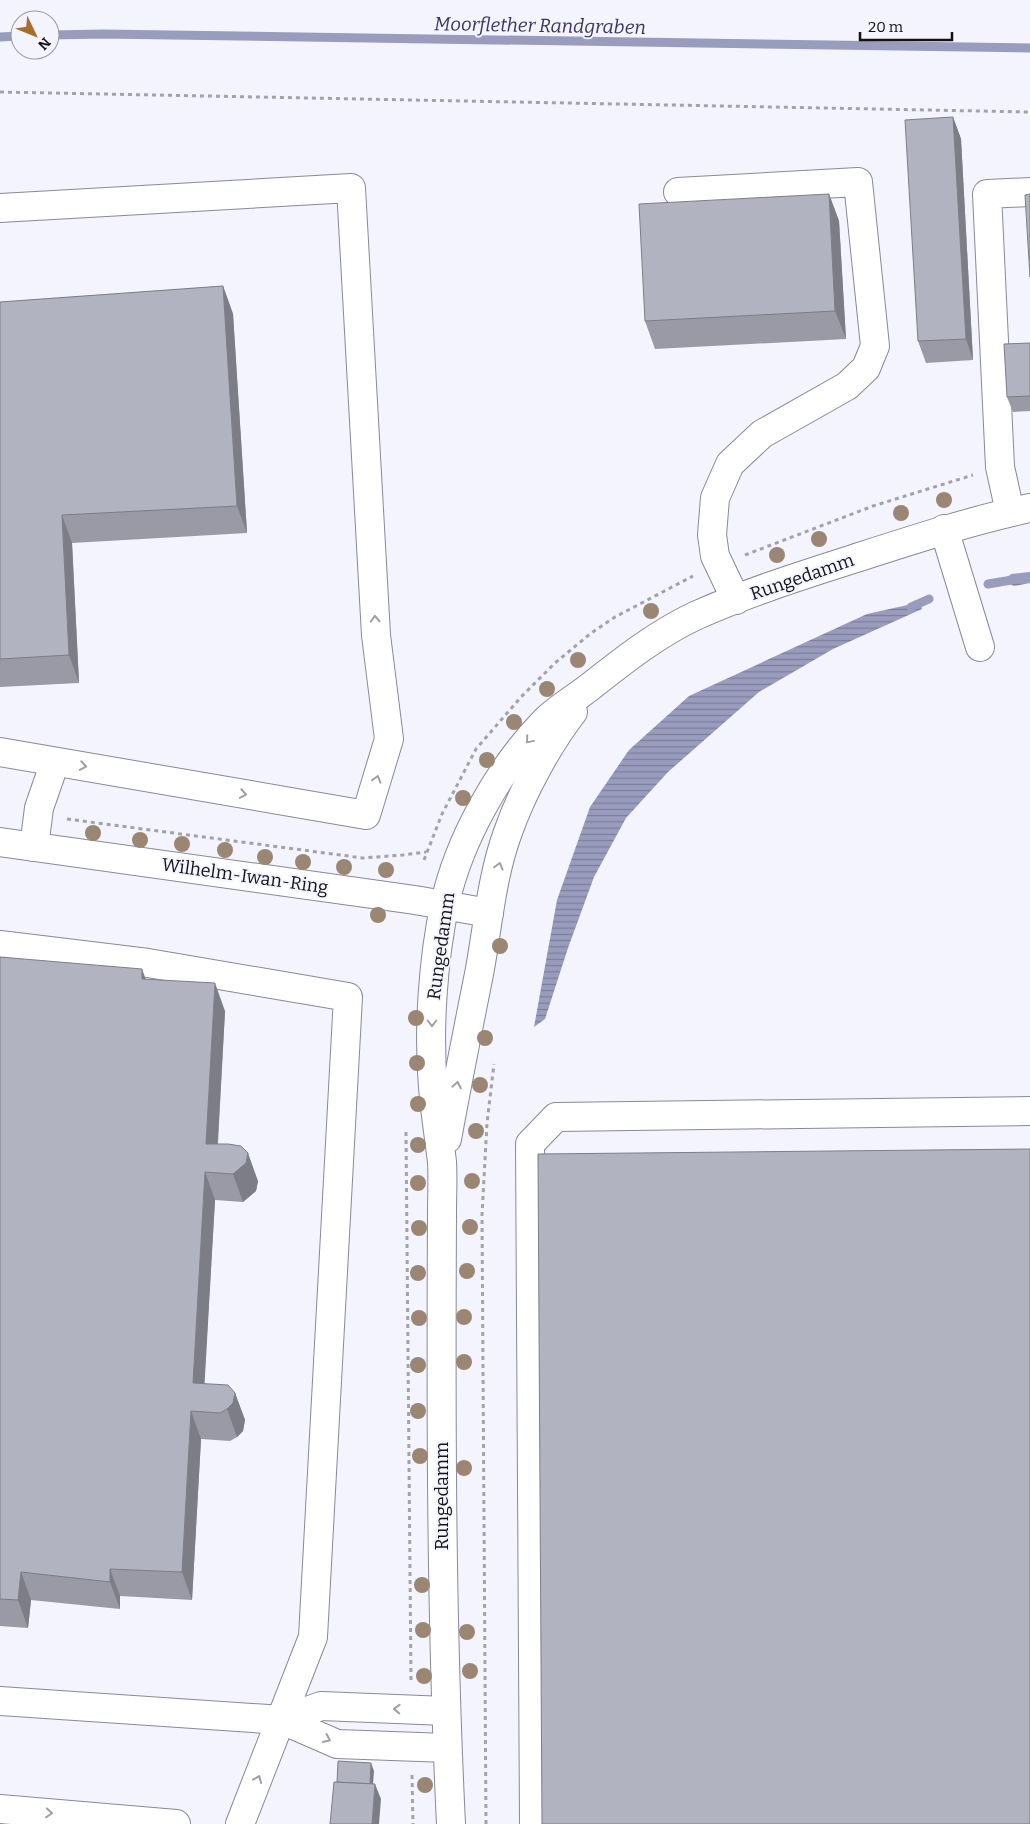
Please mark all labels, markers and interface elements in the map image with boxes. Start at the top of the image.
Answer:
north arrow [10,10,60,60]
scale bar [860,10,952,42]
water label: Moorflether Randgraben [434,12,646,39]
text: 20 m [868,18,904,36]
text: N [34,34,54,53]
street label: Rungedamm [747,549,857,605]
one-way arrow [370,615,381,623]
one-way arrow [526,734,535,743]
one-way arrow [78,761,87,771]
one-way arrow [371,776,381,784]
one-way arrow [238,788,247,798]
street label: Wilhelm-Iwan-Ring [160,853,330,899]
one-way arrow [493,861,504,870]
street label: Rungedamm [423,891,459,1001]
one-way arrow [427,1020,437,1028]
one-way arrow [451,1080,461,1089]
street label: Rungedamm [431,1442,453,1550]
one-way arrow [393,1703,401,1714]
one-way arrow [322,1733,331,1744]
one-way arrow [252,1775,262,1784]
one-way arrow [45,1807,53,1818]

